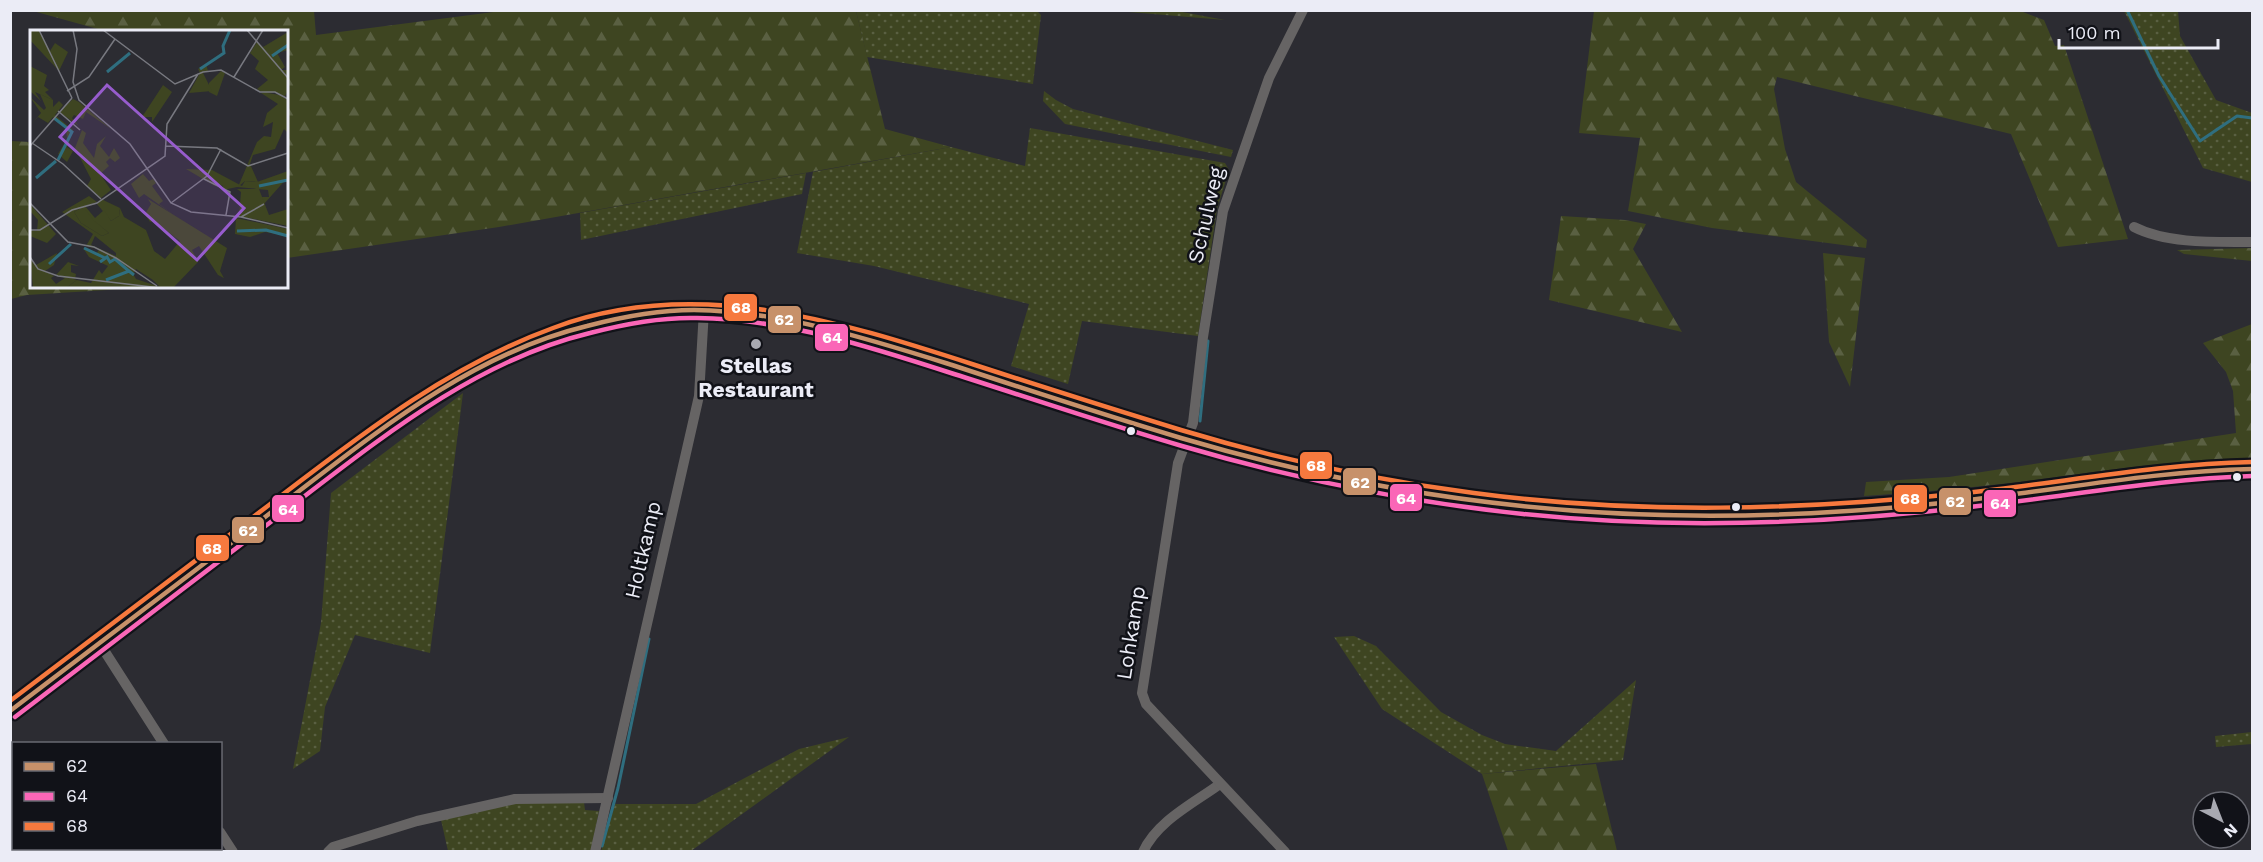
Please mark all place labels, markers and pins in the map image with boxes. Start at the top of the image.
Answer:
marker: Stellas Restaurant [749,337,763,351]
place label: Stellas Restaurant [698,353,814,402]
unlabelled marker [1125,425,1137,437]
unlabelled marker [2231,471,2243,483]
unlabelled marker [1730,501,1742,513]

